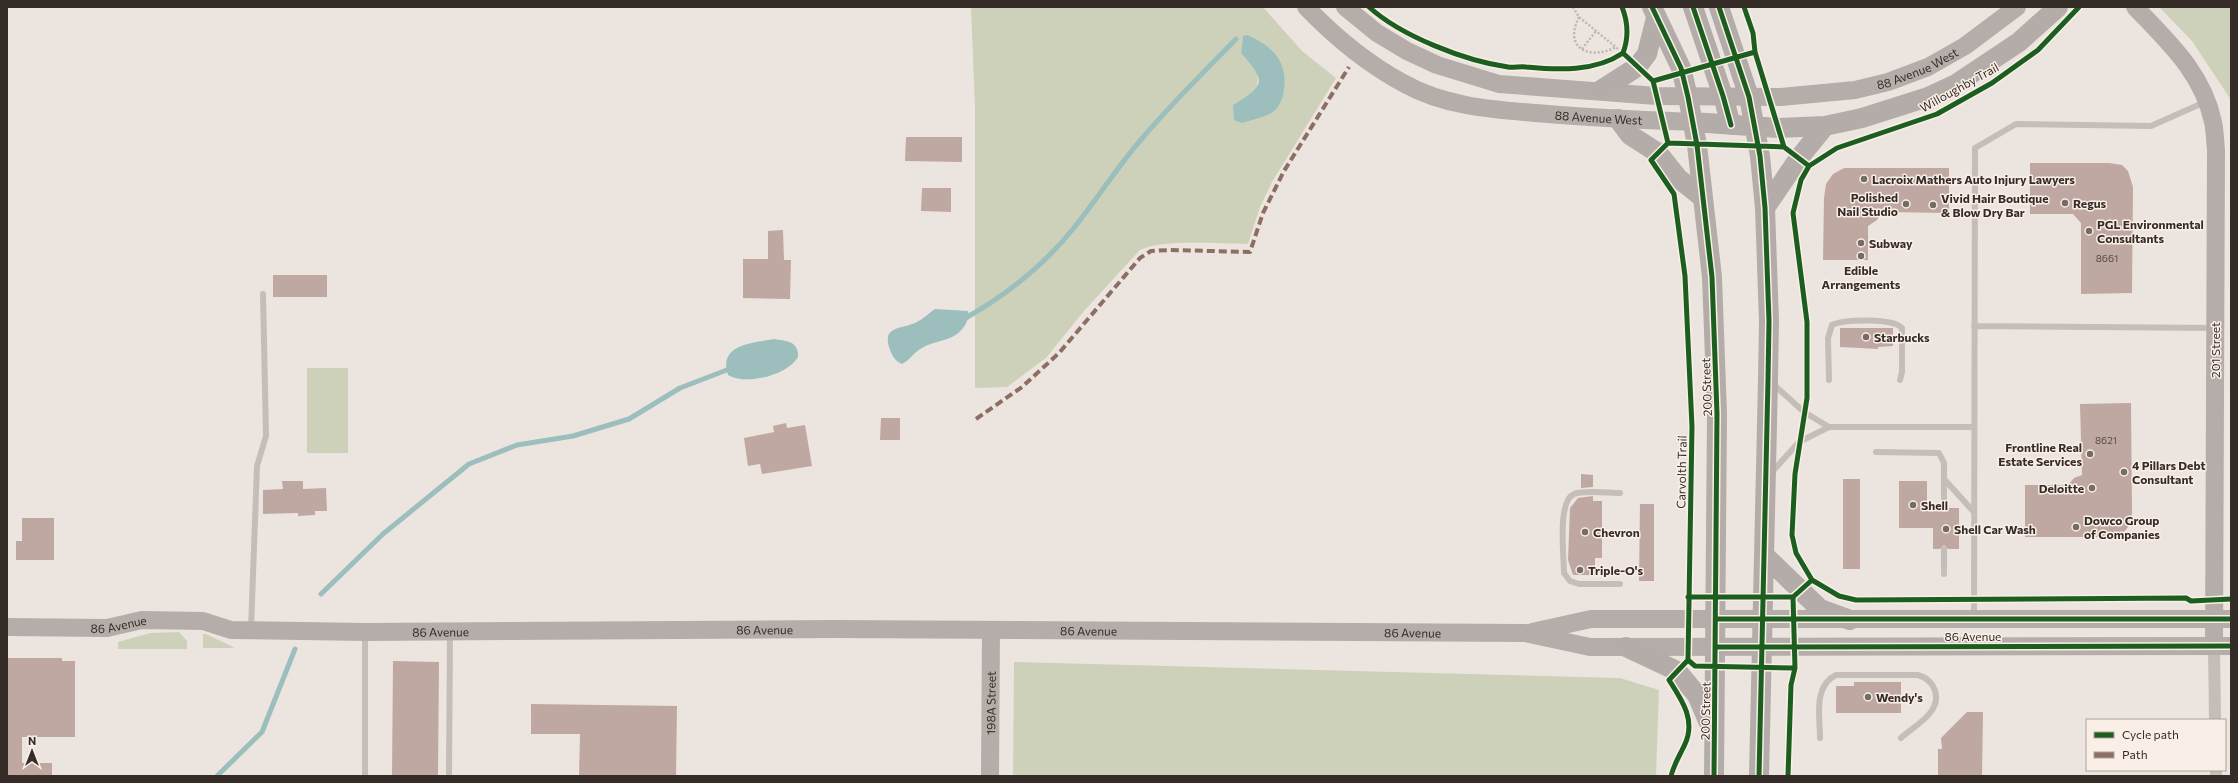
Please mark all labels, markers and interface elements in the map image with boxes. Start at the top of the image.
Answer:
street label: 88 Avenue West [1875,45,1960,92]
street label: Willoughby Trail [1917,60,2001,114]
street label: 88 Avenue West [1554,108,1643,127]
place label: Lacroix Mathers Auto Injury Lawyers [1872,172,2075,186]
marker: Lacroix Mathers Auto Injury Lawyers [1859,174,1869,184]
place label: Polished Nail Studio [1837,190,1898,218]
place label: Vivid Hair Boutique & Blow Dry Bar [1941,191,2049,219]
place label: Regus [2073,196,2107,210]
marker: Regus [2060,198,2070,208]
marker: Polished Nail Studio [1901,199,1911,209]
marker: Vivid Hair Boutique & Blow Dry Bar [1928,200,1938,210]
place label: PGL Environmental Consultants [2097,217,2204,245]
marker: PGL Environmental Consultants [2084,226,2094,236]
place label: Subway [1869,236,1913,250]
marker: Subway [1856,238,1866,248]
marker: Edible Arrangements [1856,251,1866,261]
house number: 8661 [2096,252,2118,264]
place label: Edible Arrangements [1822,263,1901,291]
street label: 201 Street [2208,322,2222,378]
place label: Starbucks [1874,330,1930,344]
marker: Starbucks [1861,332,1871,342]
street label: 200 Street [1698,357,1714,416]
house number: 8621 [2095,434,2117,446]
street label: Carvolth Trail [1673,435,1689,509]
place label: Frontline Real Estate Services [1998,440,2082,468]
marker: Frontline Real Estate Services [2085,449,2095,459]
place label: 4 Pillars Debt Consultant [2132,458,2206,486]
marker: 4 Pillars Debt Consultant [2119,467,2129,477]
place label: Deloitte [2039,481,2084,495]
marker: Deloitte [2087,483,2097,493]
place label: Shell [1921,498,1948,512]
marker: Shell [1908,500,1918,510]
place label: Dowco Group of Companies [2084,513,2160,541]
place label: Shell Car Wash [1954,522,2036,536]
marker: Dowco Group of Companies [2071,522,2081,532]
marker: Shell Car Wash [1941,524,1951,534]
place label: Chevron [1593,525,1640,539]
marker: Chevron [1580,527,1590,537]
place label: Triple-O's [1588,563,1644,577]
marker: Triple-O's [1575,565,1585,575]
street label: 86 Avenue [90,613,147,635]
street label: 86 Avenue [736,622,793,637]
street label: 86 Avenue [1060,623,1117,638]
street label: 86 Avenue [412,624,469,639]
street label: 86 Avenue [1384,625,1441,640]
street label: 86 Avenue [1945,629,2001,643]
street label: 198A Street [983,671,998,735]
street label: 200 Street [1697,682,1713,740]
place label: Wendy's [1876,690,1923,704]
marker: Wendy's [1863,692,1873,702]
legend [2086,719,2226,771]
text: Cycle path [2122,727,2179,741]
north arrow [12,731,52,771]
text: N [28,734,36,747]
text: Path [2122,747,2148,761]

